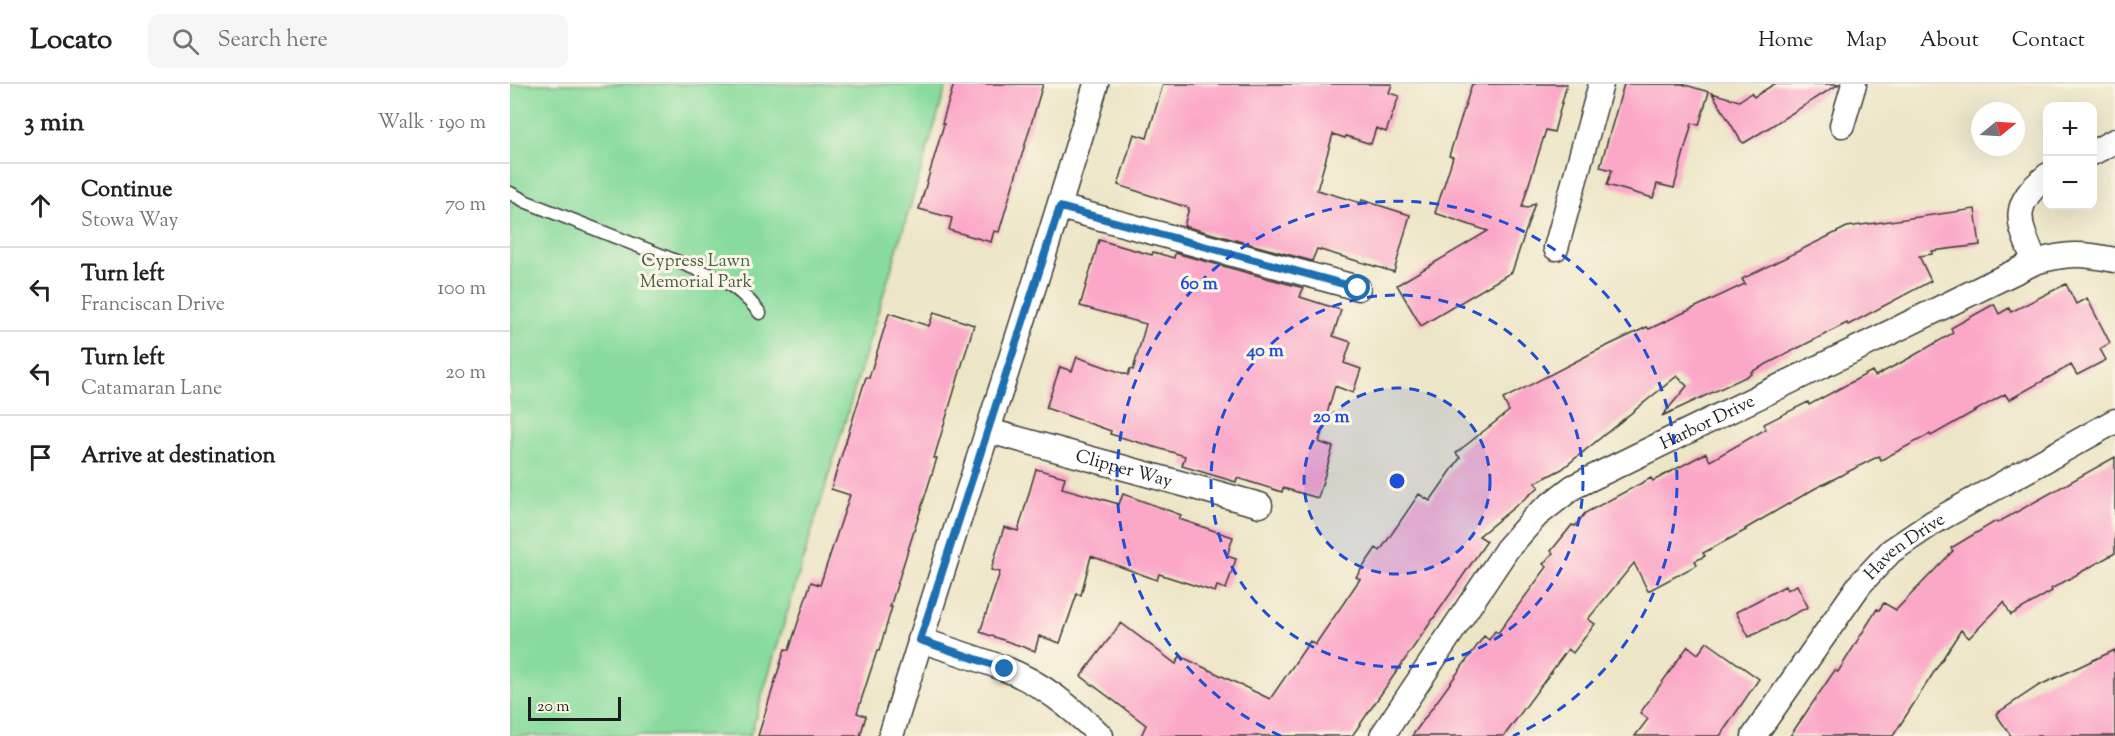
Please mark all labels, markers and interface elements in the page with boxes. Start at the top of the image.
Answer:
search box [148,14,568,68]
text: Locato [30,21,112,61]
icon: search [169,25,202,58]
text: Search here [217,25,328,57]
text: Home [1758,26,1813,56]
text: Map [1846,26,1887,56]
text: About [1920,26,1979,56]
text: Contact [2012,26,2085,56]
north arrow [1971,102,2025,156]
map controls [2043,102,2097,210]
button: + [2043,102,2097,156]
text: 3 min [24,105,84,142]
text: Walk · 190 m [378,109,486,138]
button: − [2043,156,2097,210]
text: Continue [81,175,172,207]
icon: ahead [24,189,57,222]
text: 70 m [445,191,486,220]
text: Stowa Way [81,207,179,236]
park label: Cypress Lawn Memorial Park [640,249,753,296]
text: Turn left [81,259,164,291]
text: 60 m [1180,272,1218,298]
icon: left [24,273,57,306]
route start [1344,274,1370,300]
text: 100 m [437,275,486,304]
text: Franciscan Drive [81,291,225,320]
text: 40 m [1245,339,1284,365]
text: Turn left [81,343,164,375]
icon: left [24,357,57,390]
text: 20 m [445,359,486,388]
text: Catamaran Lane [81,375,222,404]
street label: Harbor Drive [1656,389,1760,458]
text: 20 m [1313,405,1349,431]
icon: arrive [24,441,57,474]
text: Arrive at destination [81,441,276,473]
street label: Clipper Way [1072,444,1175,495]
centre of rings [1387,471,1407,491]
street label: Haven Drive [1859,507,1950,587]
route end [991,655,1017,681]
scale bar [528,694,621,722]
text: 20 m [537,696,570,719]

